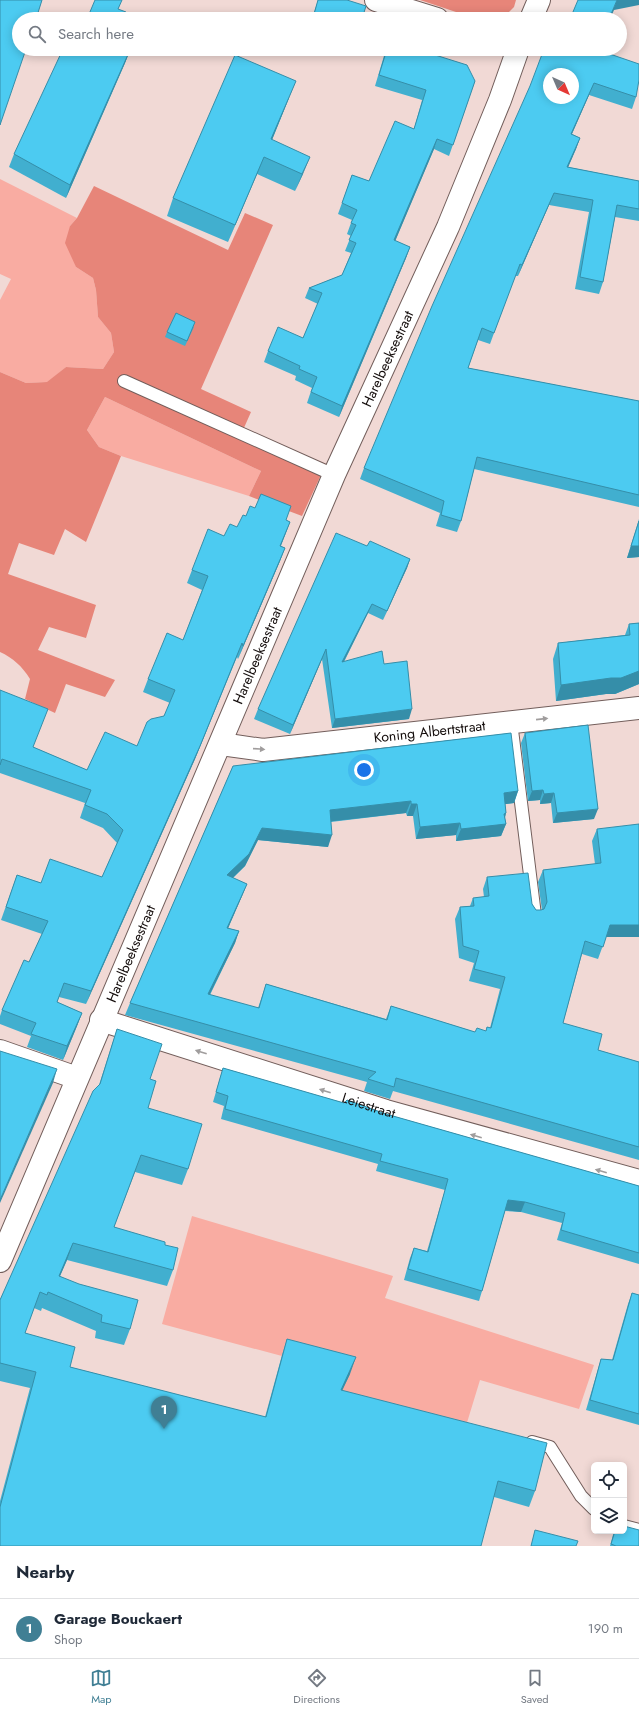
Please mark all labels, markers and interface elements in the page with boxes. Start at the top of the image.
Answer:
search box [12,12,627,56]
icon: search [26,23,48,45]
text: Search here [58,23,134,45]
north arrow [543,68,579,104]
street label: Harelbeeksestraat [357,307,419,410]
street label: Harelbeeksestraat [228,603,287,707]
street label: Koning Albertstraat [373,715,487,748]
one-way arrow [536,715,548,722]
one-way arrow [253,746,265,753]
your location [354,760,374,780]
street label: Harelbeeksestraat [101,901,160,1005]
one-way arrow [195,1049,207,1055]
one-way arrow [318,1088,330,1094]
street label: Leiestraat [339,1088,398,1123]
one-way arrow [470,1133,482,1139]
one-way arrow [595,1168,607,1174]
pin: 1 [151,1396,177,1429]
map controls [591,1462,627,1534]
button: locate [591,1462,627,1498]
button: layers [591,1498,627,1534]
text: Nearby [16,1560,74,1584]
text: Garage Bouckaert [54,1608,182,1630]
text: 1 [26,1619,32,1638]
text: 190 m [588,1619,623,1638]
text: Shop [54,1630,82,1649]
tab: Map [90,1667,112,1707]
tab: Directions [293,1667,340,1707]
tab: Saved [521,1667,549,1707]

